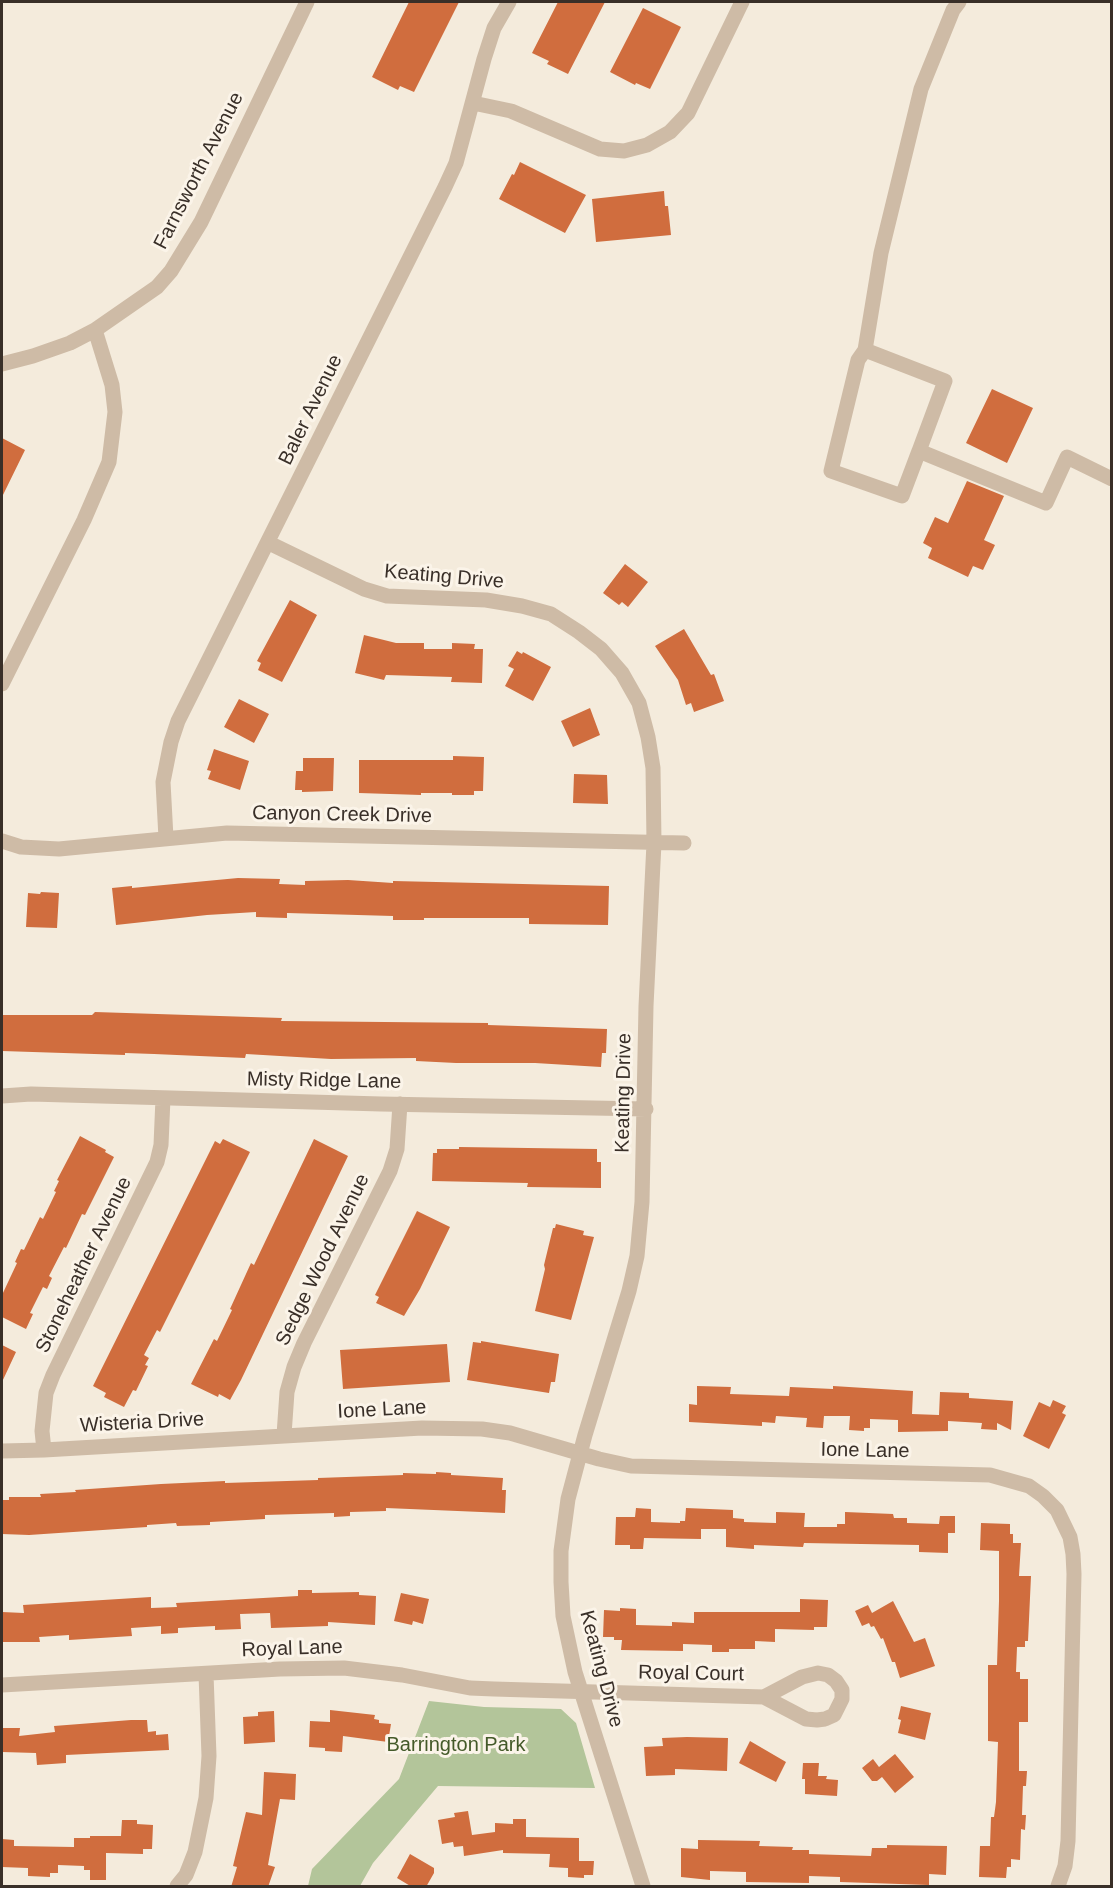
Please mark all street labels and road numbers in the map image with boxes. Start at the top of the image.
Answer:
street label: Farnsworth Avenue [149,88,249,254]
street label: Baler Avenue [274,351,348,469]
street label: Keating Drive [383,560,505,594]
street label: Canyon Creek Drive [252,801,432,829]
street label: Keating Drive [611,1033,637,1153]
street label: Misty Ridge Lane [247,1068,401,1094]
street label: Sedge Wood Avenue [271,1170,375,1350]
street label: Stoneheather Avenue [31,1173,137,1357]
street label: Ione Lane [337,1396,427,1424]
street label: Wisteria Drive [79,1408,205,1438]
street label: Ione Lane [820,1438,910,1464]
street label: Keating Drive [574,1608,628,1730]
street label: Royal Lane [241,1635,343,1663]
street label: Royal Court [638,1661,744,1687]

